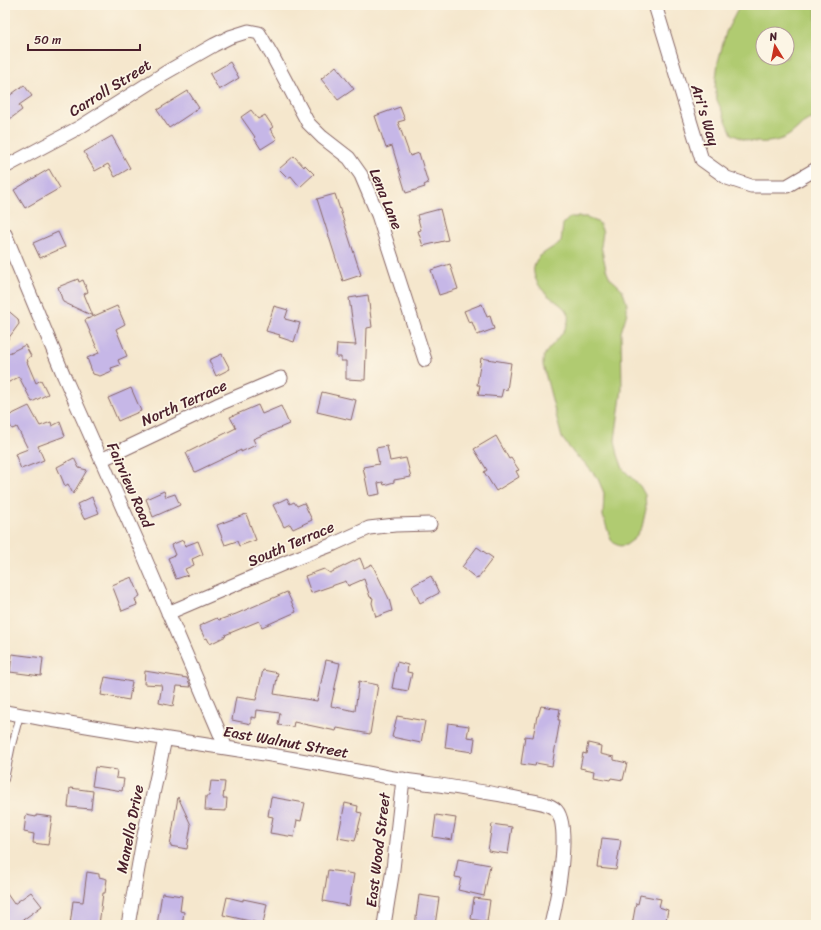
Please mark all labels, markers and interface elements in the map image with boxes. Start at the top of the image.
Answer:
scale bar [28,26,140,52]
north arrow [755,26,795,66]
text: N [767,27,779,47]
text: 50 m [34,29,61,51]
street label: Carroll Street [64,52,157,124]
street label: Ari's Way [683,80,727,149]
street label: Lena Lane [362,164,410,234]
street label: North Terrace [137,372,231,434]
street label: Fairview Road [100,438,161,533]
street label: South Terrace [243,514,339,574]
street label: East Walnut Street [221,718,351,766]
street label: Manella Drive [109,782,151,875]
street label: East Wood Street [358,790,398,909]

